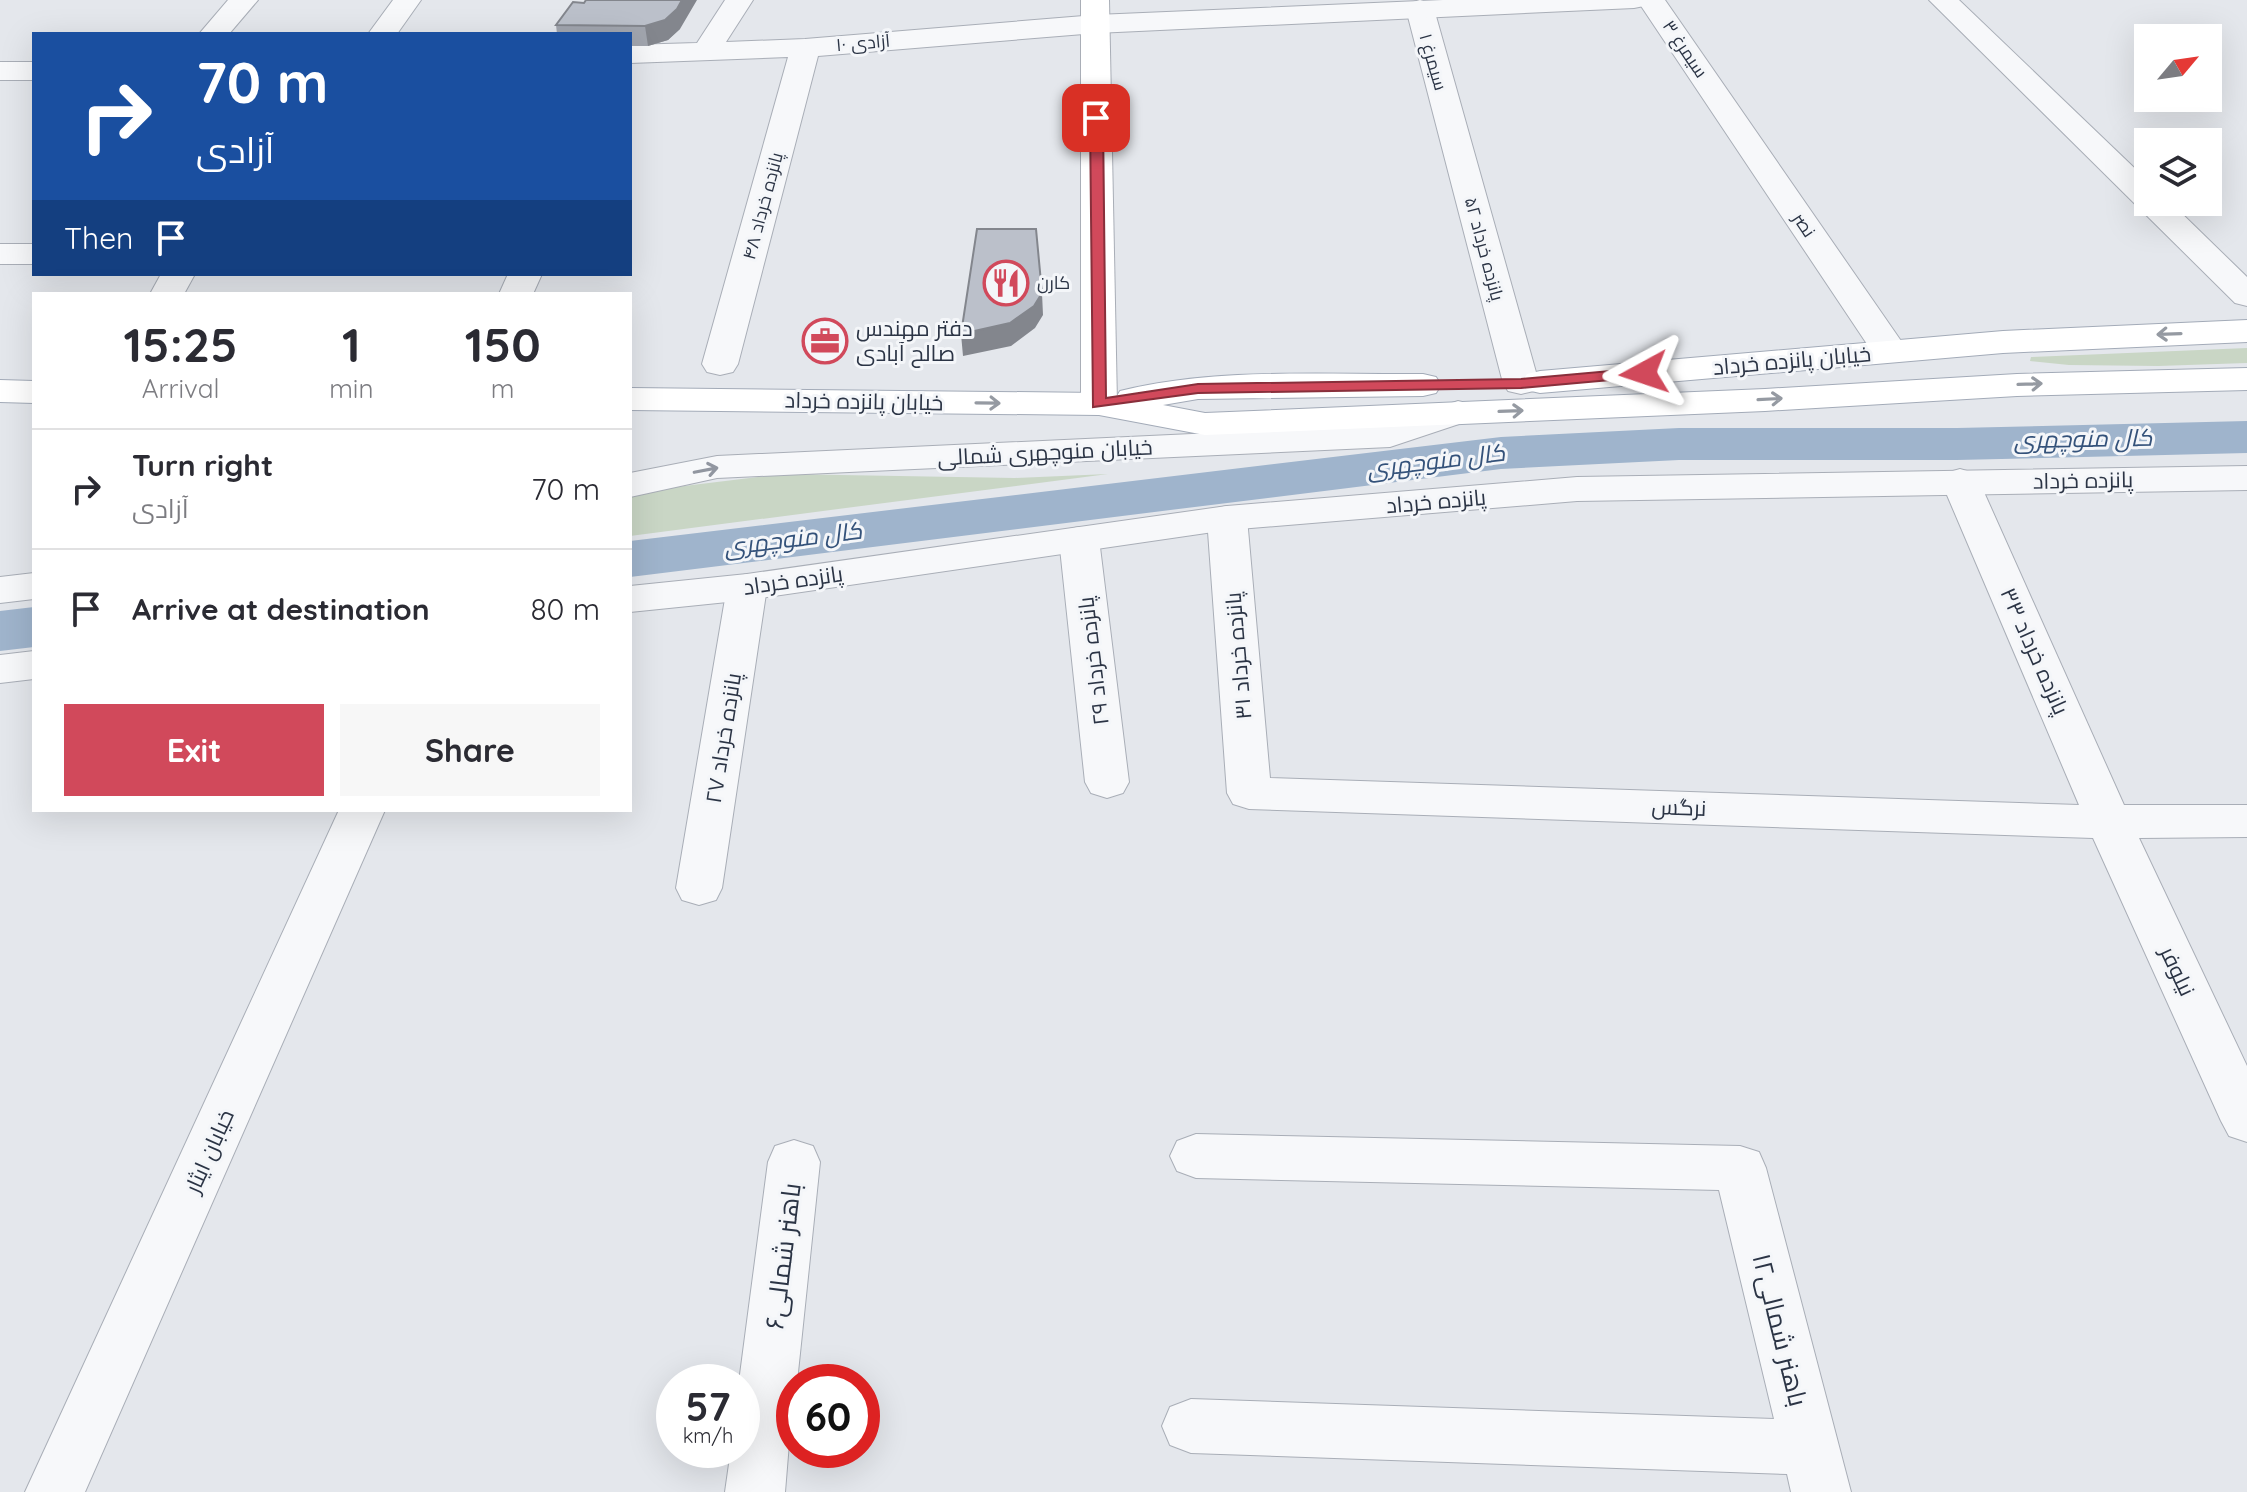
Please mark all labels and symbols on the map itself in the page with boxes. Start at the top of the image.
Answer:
street label: سیمرغ ۳ [1657,15,1713,83]
north arrow [2134,24,2222,112]
street label: آزادی ۱۰ [835,29,891,56]
street label: سیمرغ ۱ [1413,31,1453,93]
pin [1062,84,1130,152]
street label: پانزده خرداد ۴۸ [737,150,789,262]
street label: پانزده خرداد ۵۲ [1459,195,1509,304]
street label: نصر [1787,207,1821,241]
restaurant icon: کارن [982,259,1030,307]
place label: کارن [1037,271,1070,294]
place label: دفتر مهندس صالح آبادی [856,314,973,368]
office icon: دفتر مهندس صالح آبادی [801,317,849,365]
one-way arrow [2156,327,2183,342]
position arrow [1602,331,1686,415]
street label: خیابان پانزده خرداد [1712,339,1872,382]
one-way arrow [2016,377,2043,392]
street label: خیابان پانزده خرداد [785,386,943,417]
one-way arrow [1756,392,1783,407]
one-way arrow [974,395,1001,410]
one-way arrow [1497,403,1524,418]
water label: کال منوچهری [2013,422,2153,456]
street label: خیابان منوچهری شمالی [937,432,1153,473]
water label: کال منوچهری [1365,437,1507,485]
one-way arrow [693,462,719,477]
street label: پانزده خرداد [2033,465,2134,496]
street label: پانزده خرداد [1385,483,1487,520]
water label: کال منوچهری [722,515,864,563]
street label: پانزده خرداد [741,559,845,602]
street label: پانزده خرداد ۳۳ [1994,583,2076,719]
street label: پانزده خرداد ۳۱ [1218,591,1259,721]
street label: پانزده خرداد ۲۹ [1071,595,1116,727]
street label: پانزده خرداد ۲۷ [699,671,748,805]
street label: نرگس [1651,792,1707,822]
street label: نیلوفر [2154,940,2202,1000]
street label: خیابان ایثار [177,1105,240,1199]
street label: باهنر شمالی۶ [757,1181,808,1331]
street label: باهنر شمالی۱۲ [1746,1250,1815,1410]
speed limit sign: 60 [776,1364,880,1468]

